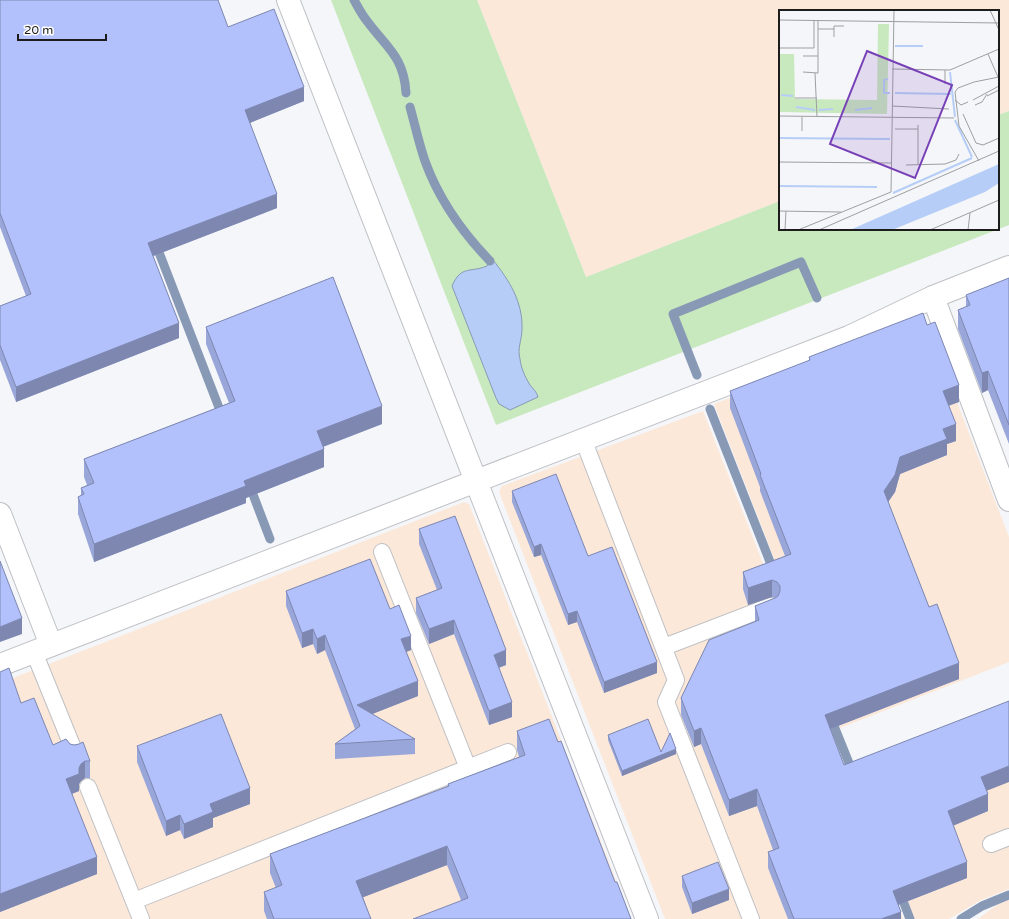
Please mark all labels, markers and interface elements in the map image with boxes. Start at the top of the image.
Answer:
inset map [779,10,999,230]
scale bar [18,16,106,42]
text: 20 m [24,23,53,37]

